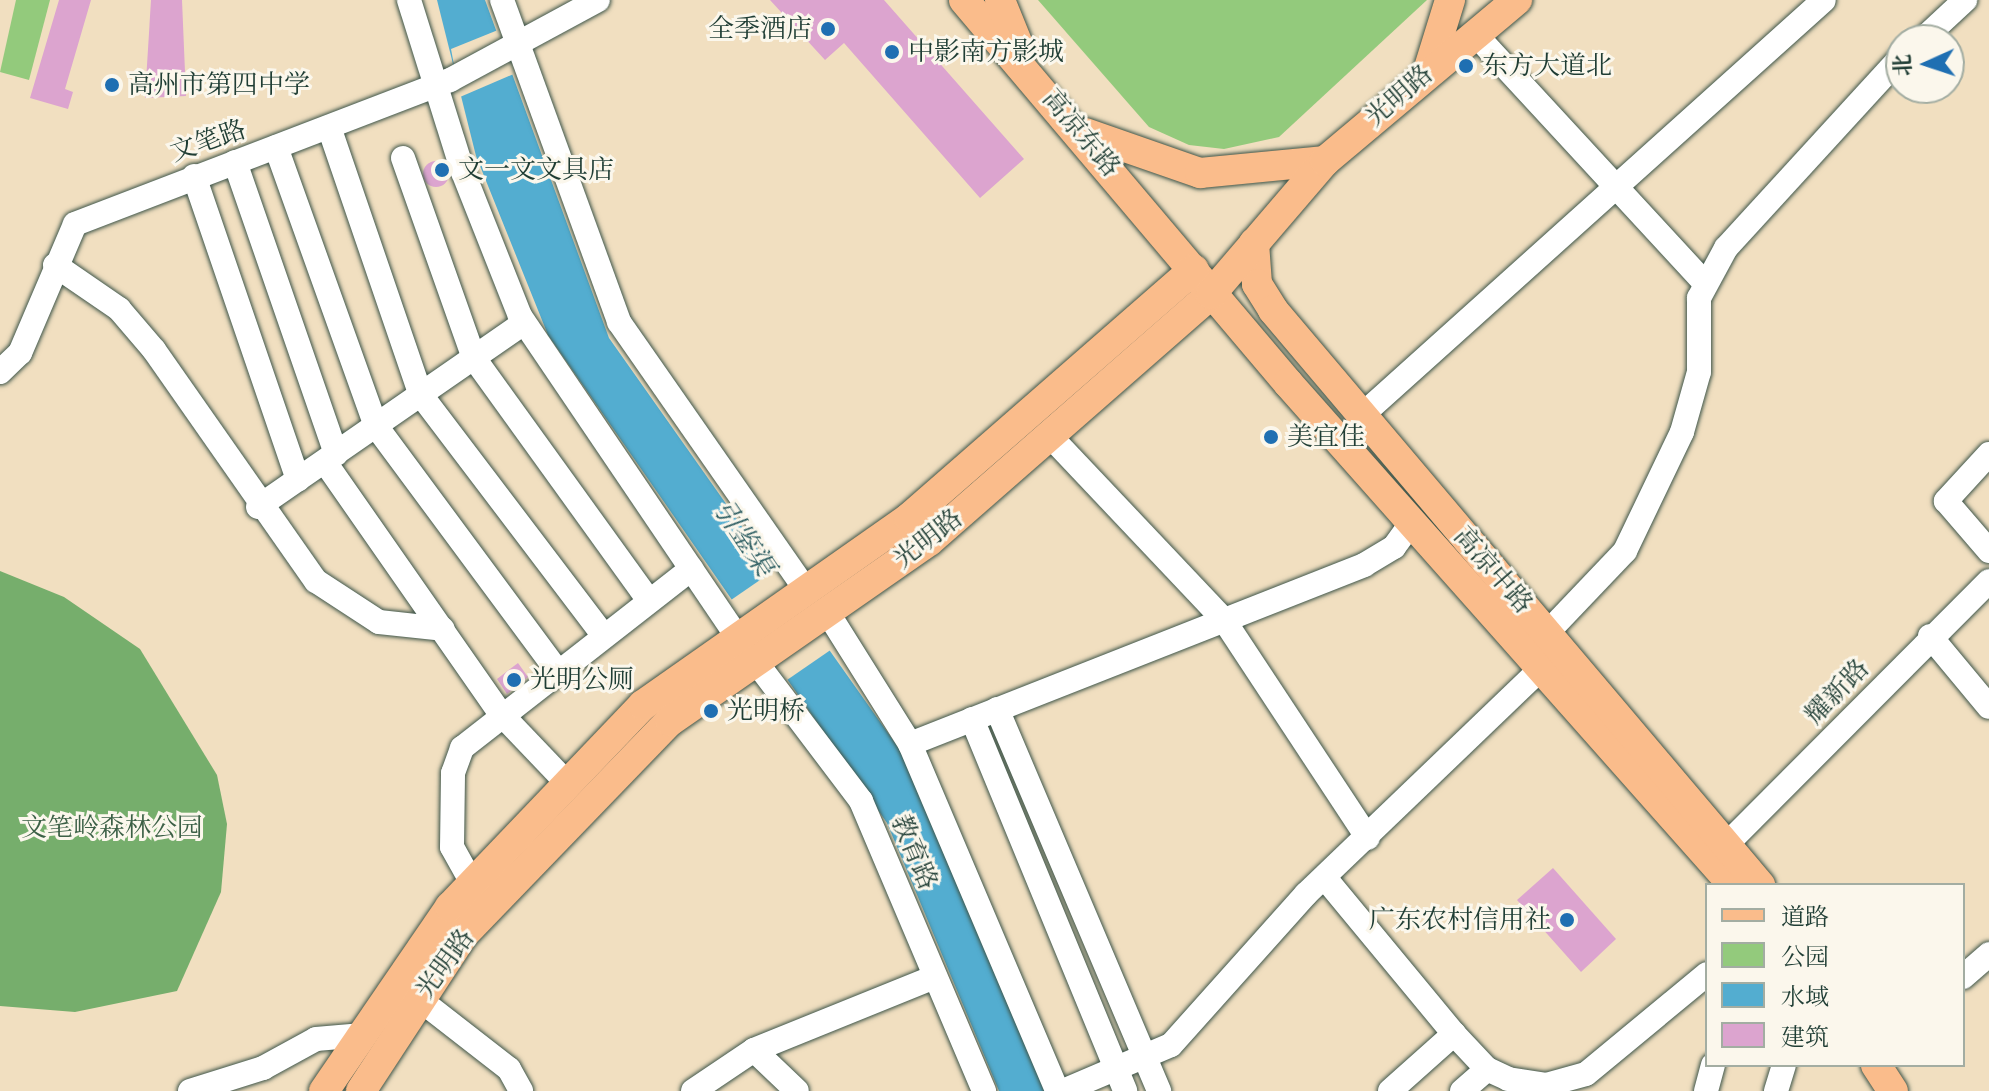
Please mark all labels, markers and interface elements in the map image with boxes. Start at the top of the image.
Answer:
place label: 全季酒店 [708,13,812,45]
marker: 全季酒店 [819,20,837,38]
north arrow [1885,24,1965,104]
place label: 中影南方影城 [908,36,1064,68]
marker: 中影南方影城 [883,43,901,61]
place label: 东方大道北 [1482,50,1612,82]
text: 北 [1887,53,1919,77]
marker: 东方大道北 [1457,57,1475,75]
street label: 光明路 [1359,59,1439,133]
place label: 高州市第四中学 [128,69,310,101]
marker: 高州市第四中学 [103,76,121,94]
street label: 高凉东路 [1036,83,1126,183]
street label: 文笔路 [166,114,250,168]
place label: 文一文文具店 [458,154,614,186]
marker: 文一文文具店 [433,161,451,179]
place label: 美宜佳 [1287,421,1365,453]
marker: 美宜佳 [1262,428,1280,446]
water label: 引鉴渠 [707,494,781,582]
street label: 光明路 [888,503,968,575]
street label: 高凉中路 [1447,521,1539,619]
street label: 耀新路 [1799,653,1875,731]
place label: 光明公厕 [530,664,634,696]
marker: 光明公厕 [505,671,523,689]
place label: 光明桥 [727,695,805,727]
marker: 光明桥 [702,702,720,720]
street label: 教育路 [884,810,944,894]
park label: 文笔岭森林公园 [21,812,203,844]
legend [1705,883,1965,1067]
text: 道路 [1781,901,1829,934]
place label: 广东农村信用社 [1369,904,1551,936]
marker: 广东农村信用社 [1558,911,1576,929]
street label: 光明路 [409,923,481,1005]
text: 公园 [1781,941,1829,974]
text: 水域 [1781,981,1829,1014]
text: 建筑 [1781,1021,1829,1054]

